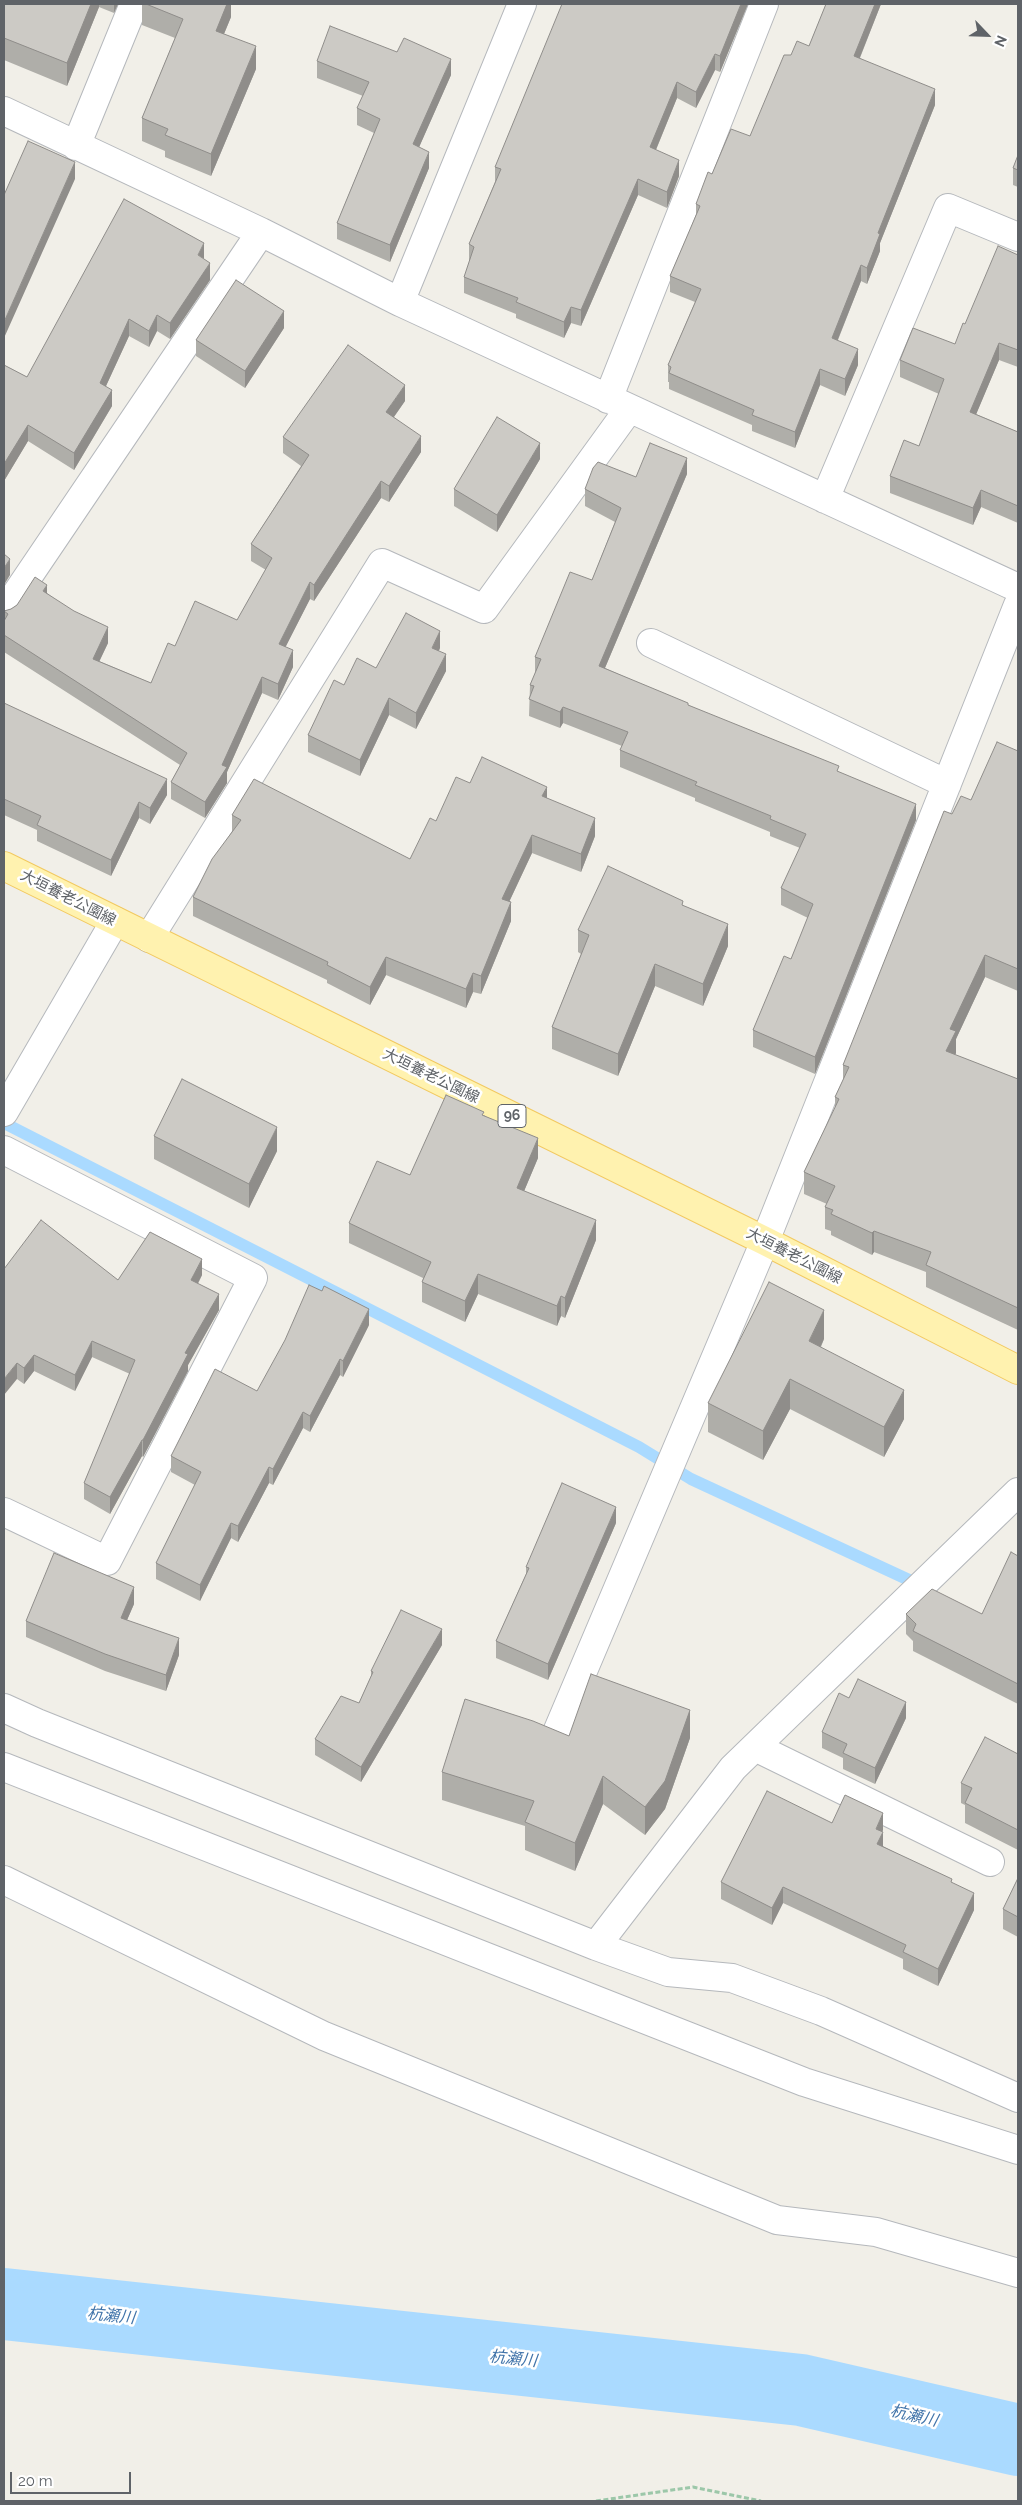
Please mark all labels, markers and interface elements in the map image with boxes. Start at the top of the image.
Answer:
north arrow [962,10,1012,60]
text: N [991,33,1010,49]
street label: 大垣養老公園線 [17,866,119,930]
street label: 大垣養老公園線 [380,1045,482,1107]
road number: 96 [498,1104,526,1128]
street label: 大垣養老公園線 [743,1224,845,1288]
water label: 杭瀬川 [86,2304,136,2328]
water label: 杭瀬川 [488,2347,538,2371]
water label: 杭瀬川 [888,2401,940,2431]
scale bar [12,2462,134,2494]
text: 20 m [18,2472,53,2490]

